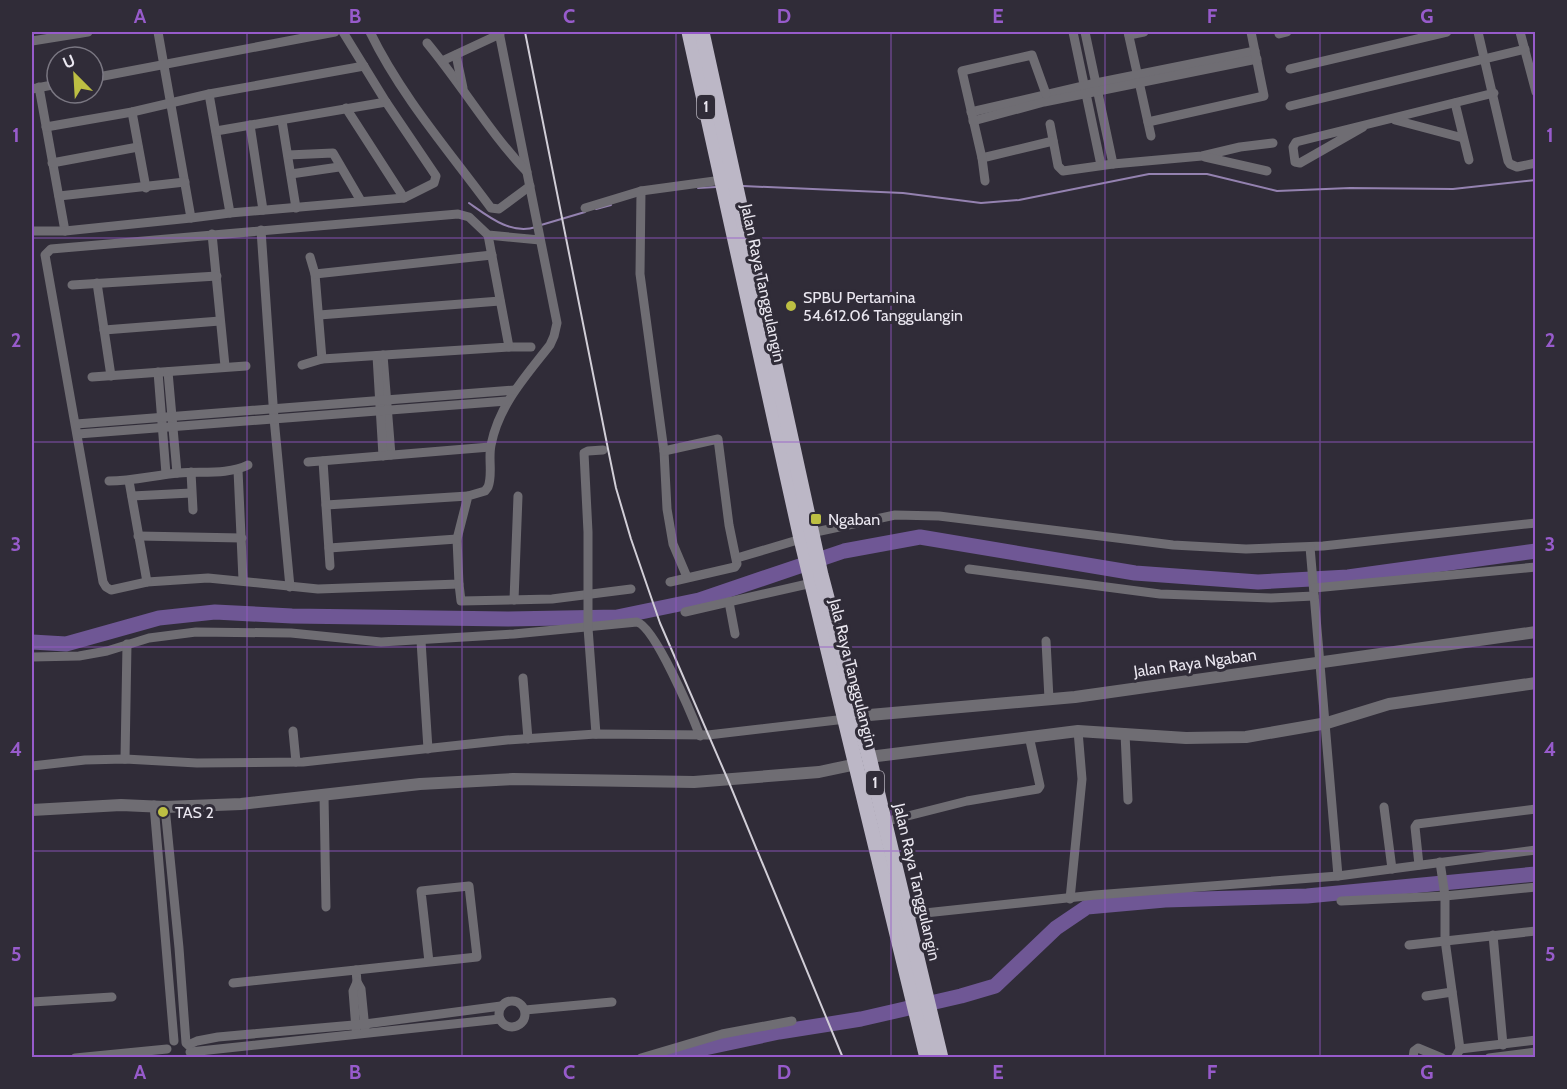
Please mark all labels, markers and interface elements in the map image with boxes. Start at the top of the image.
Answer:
text: A [134,4,147,28]
text: B [349,4,361,28]
text: C [563,4,575,28]
text: D [777,4,791,28]
text: E [992,4,1004,28]
text: F [1207,4,1218,28]
text: G [1420,4,1434,28]
north arrow [45,45,105,105]
text: U [60,51,78,73]
road number: 1 [697,95,715,119]
text: 1 [12,123,20,147]
text: 1 [1546,123,1554,147]
street label: Jalan Raya Tanggulangin [737,201,789,364]
place label: SPBU Pertamina 54.612.06 Tanggulangin [803,288,963,325]
marker: SPBU Pertamina 54.612.06 Tanggulangin [784,299,798,313]
text: 2 [11,328,21,352]
text: 2 [1545,328,1555,352]
place label: Ngaban [828,510,880,529]
marker: Ngaban [809,512,823,526]
text: 3 [11,532,21,556]
text: 3 [1545,532,1555,556]
street label: Jala Raya Tanggulangin [825,596,881,749]
street label: Jalan Raya Ngaban [1131,645,1258,681]
text: 4 [10,737,22,761]
text: 4 [1544,737,1556,761]
road number: 1 [866,771,884,795]
street label: Jalan Raya Tanggulangin [889,800,944,963]
place label: TAS 2 [175,803,214,822]
marker: TAS 2 [156,805,170,819]
text: 5 [11,942,21,966]
text: 5 [1545,942,1555,966]
text: A [134,1060,147,1084]
text: B [349,1060,361,1084]
text: C [563,1060,575,1084]
text: D [777,1060,791,1084]
text: E [992,1060,1004,1084]
text: F [1207,1060,1218,1084]
text: G [1420,1060,1434,1084]

